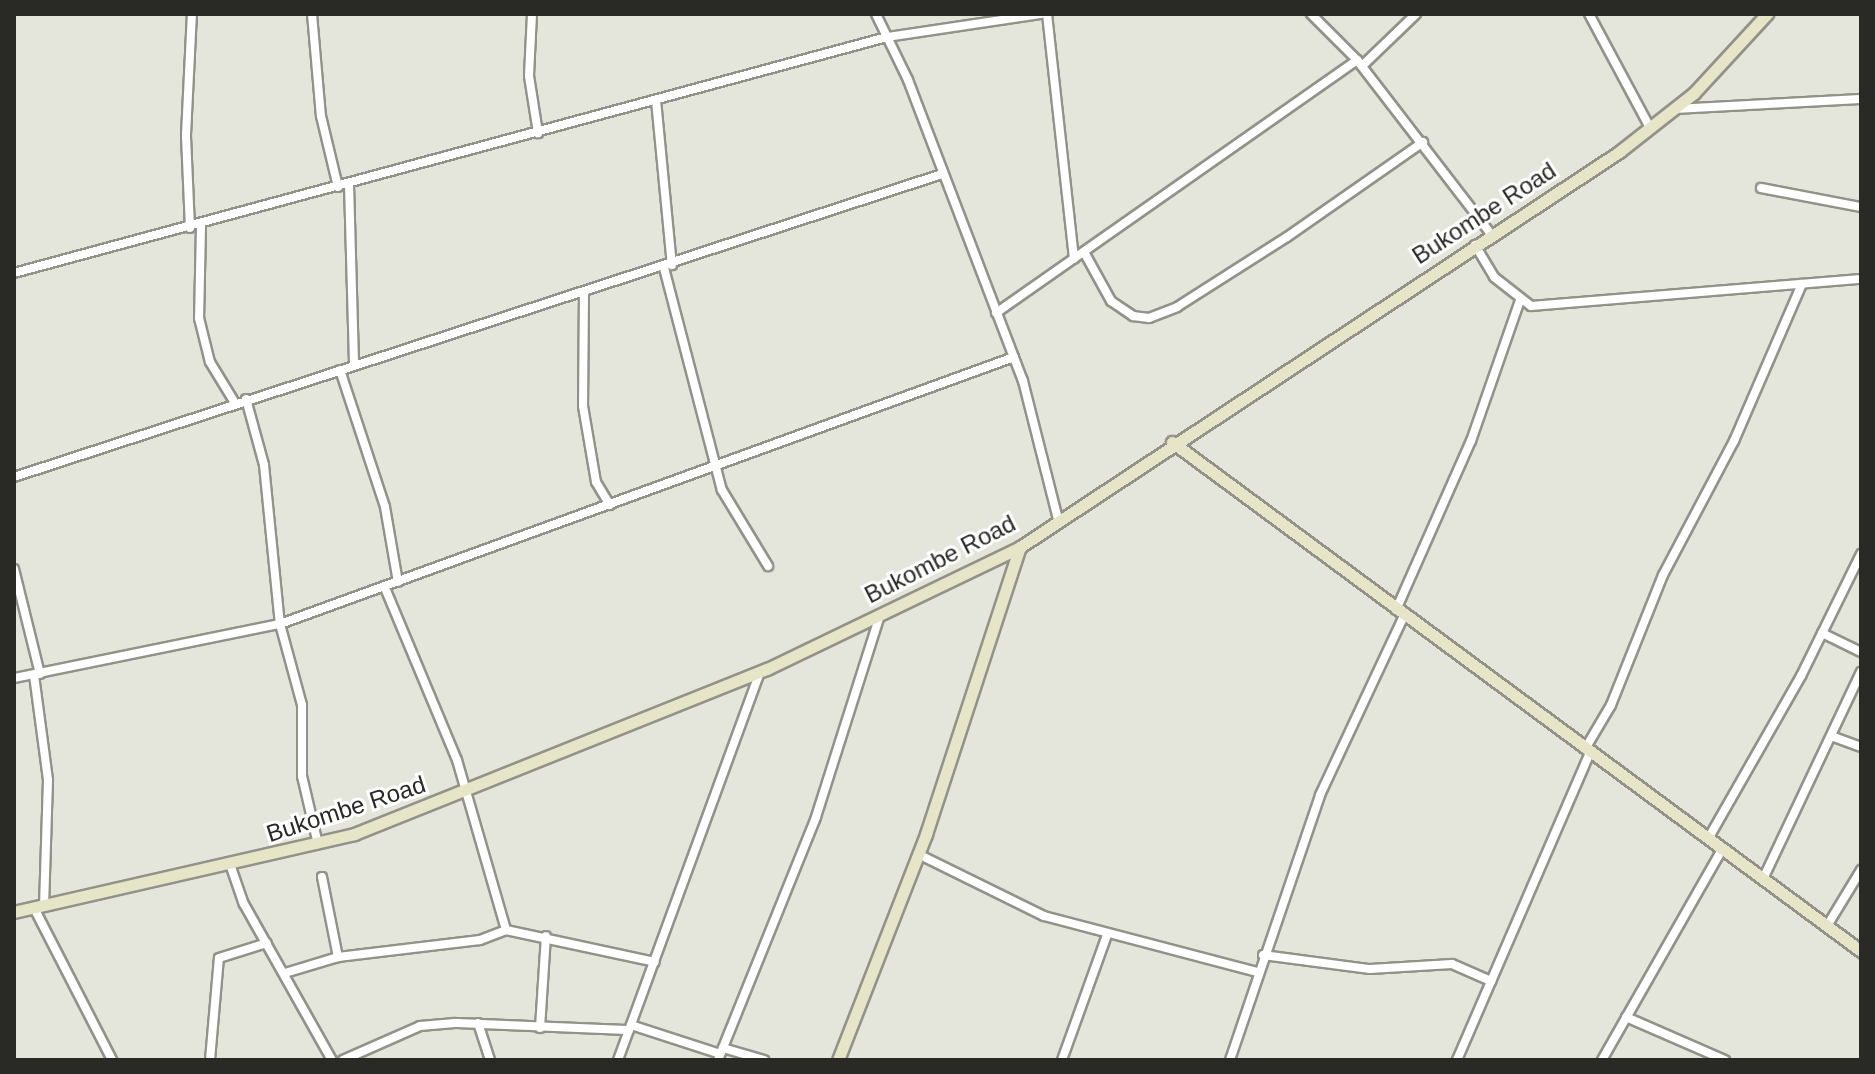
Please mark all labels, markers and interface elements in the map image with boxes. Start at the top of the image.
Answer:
street label: Bukombe Road [1407,156,1561,270]
street label: Bukombe Road [860,509,1020,609]
street label: Bukombe Road [263,770,429,848]

